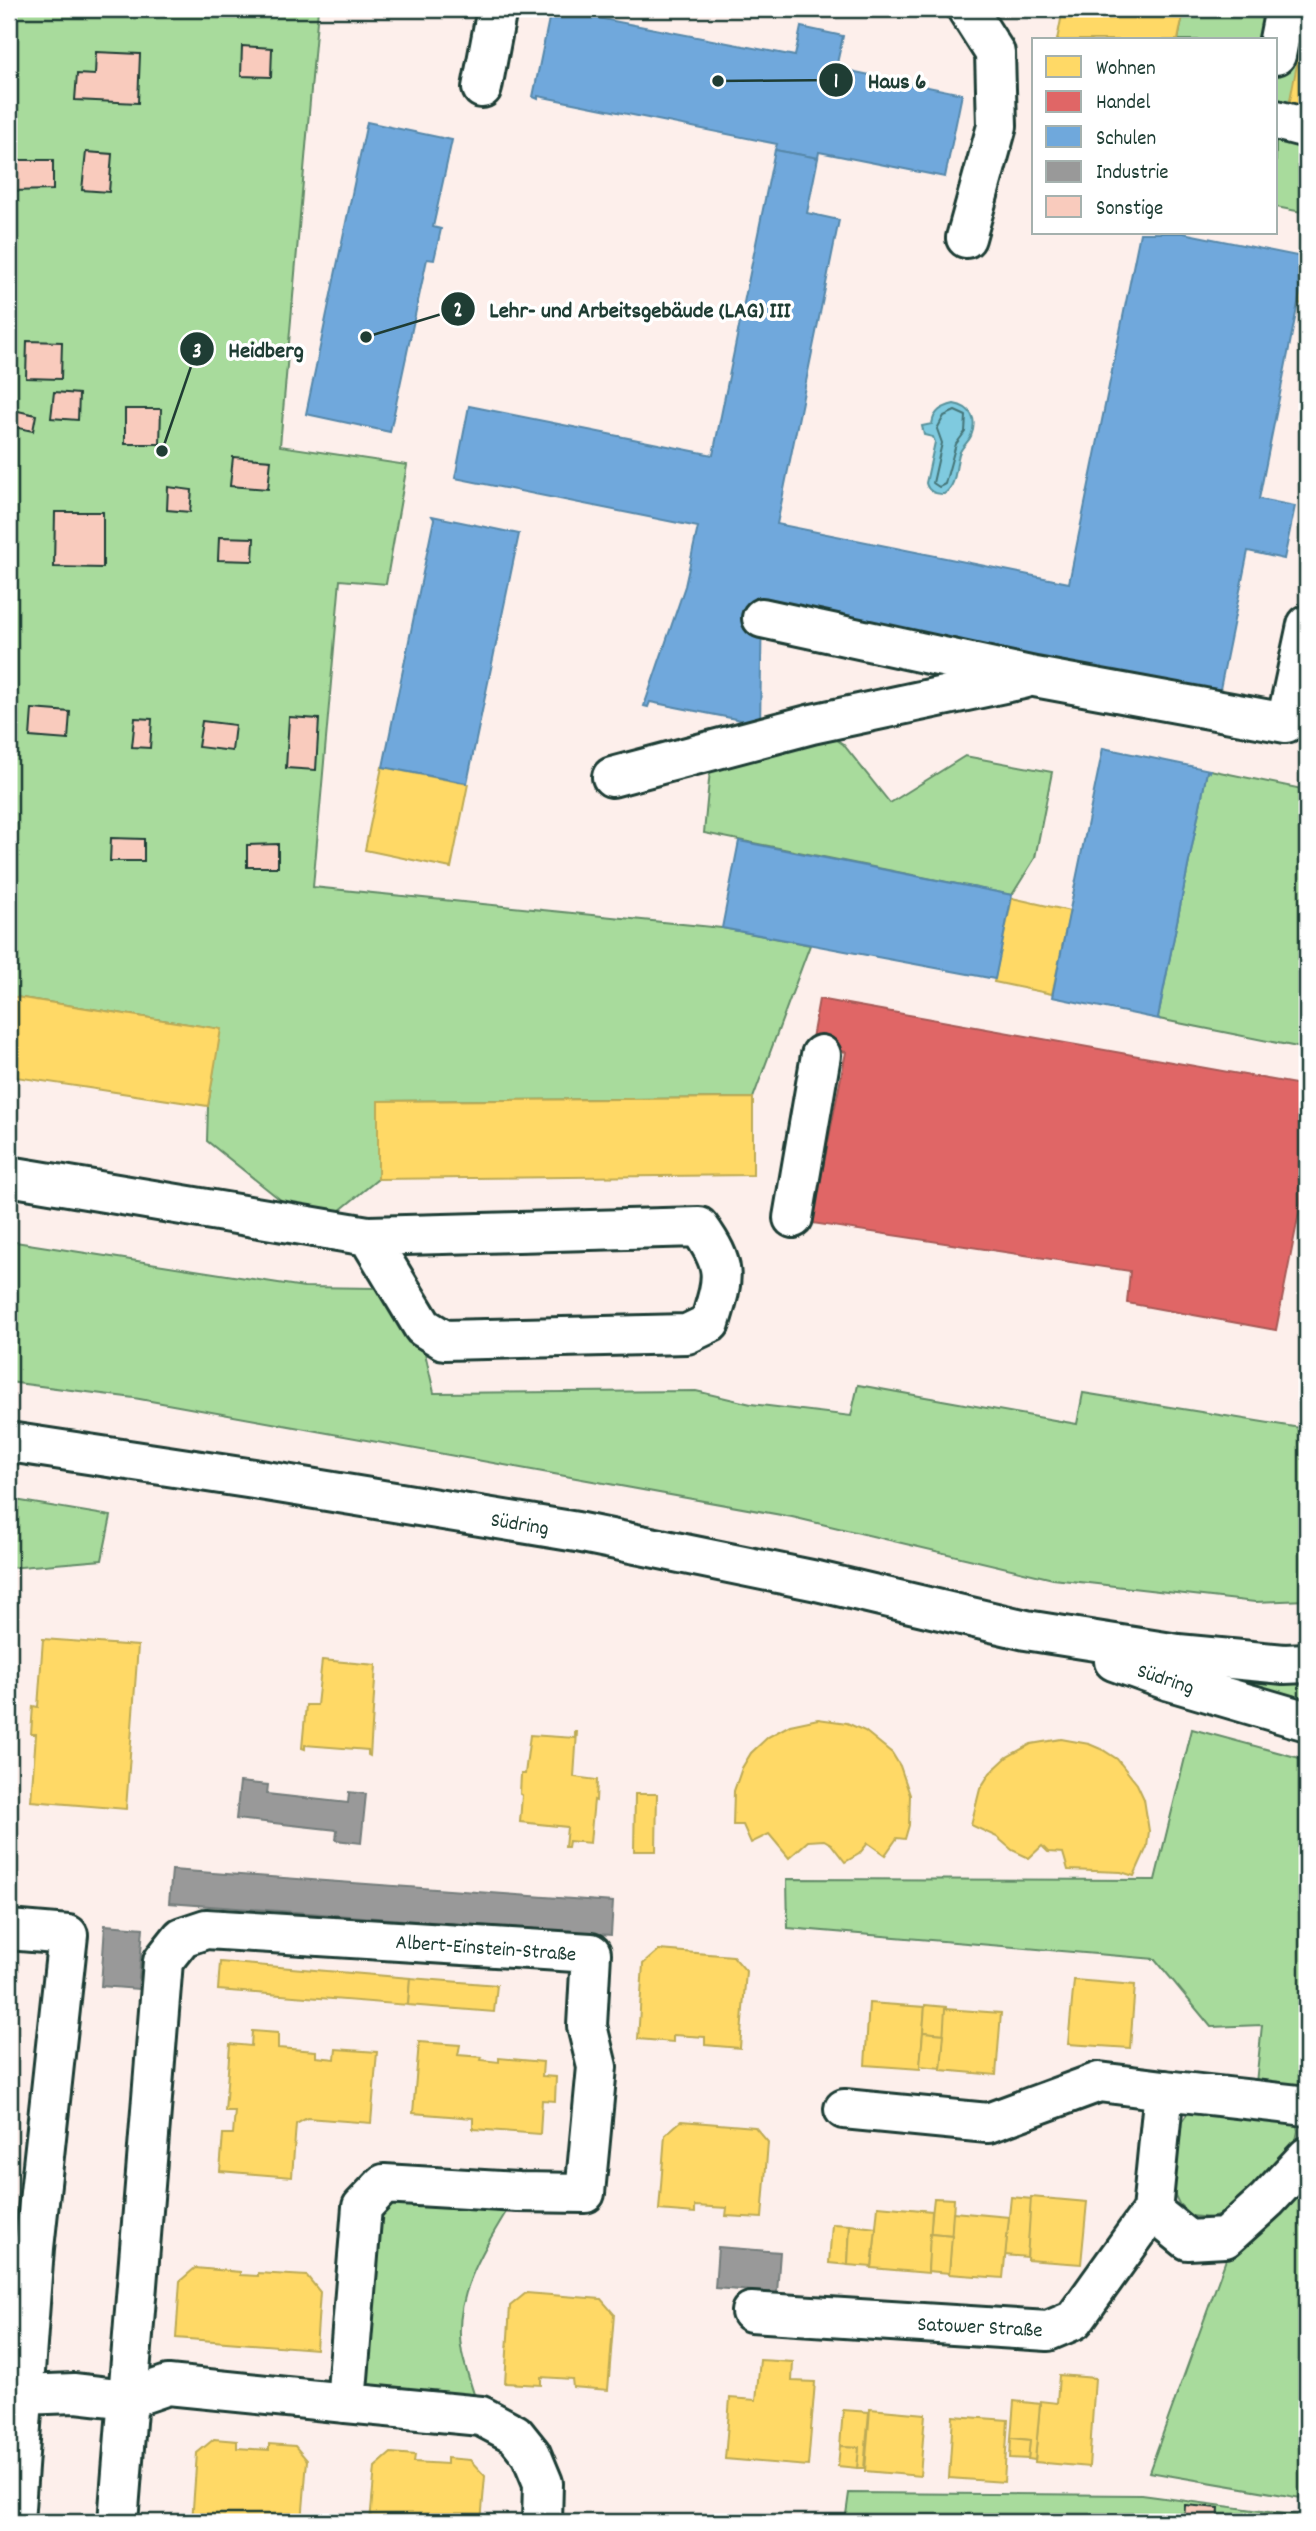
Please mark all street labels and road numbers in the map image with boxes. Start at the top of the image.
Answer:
street label: Südring [488,1507,551,1545]
street label: Südring [1133,1658,1198,1704]
street label: Albert-Einstein-Straße [394,1929,577,1971]
street label: Satower Straße [916,2311,1043,2347]

